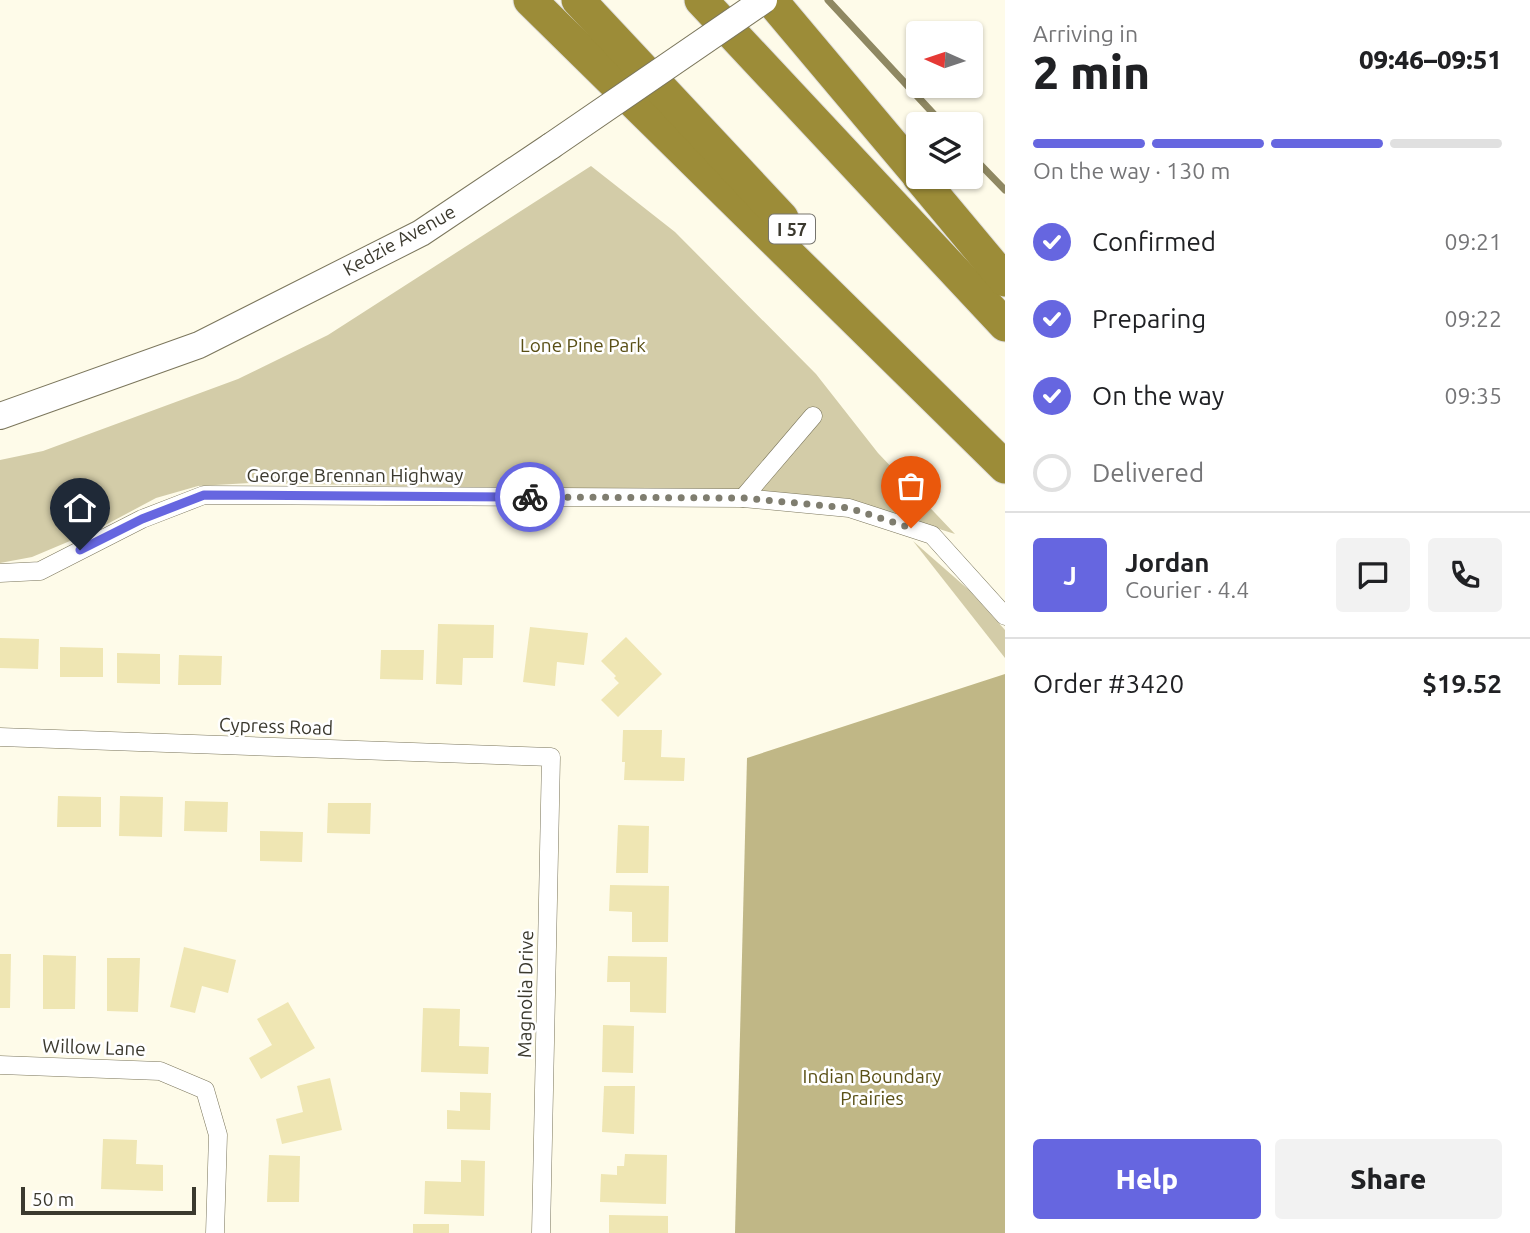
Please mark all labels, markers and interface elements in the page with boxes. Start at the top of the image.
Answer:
north arrow [906,21,984,98]
map controls [906,21,983,189]
text: Arriving in [1033,21,1138,46]
text: 09:46–09:51 [1359,45,1502,74]
text: 2 min [1033,46,1150,98]
button: layers [906,112,983,189]
text: On the way · 130 m [1033,158,1230,183]
street label: Kedzie Avenue [339,200,459,280]
road number: I 57 [769,214,815,244]
icon: check [1033,223,1071,261]
text: Confirmed [1092,227,1216,256]
text: 09:21 [1444,229,1502,254]
icon: check [1033,300,1071,338]
text: Preparing [1092,304,1206,333]
text: 09:22 [1444,306,1502,331]
park label: Lone Pine Park [520,334,646,356]
icon: check [1033,377,1071,415]
text: On the way [1092,381,1224,410]
text: 09:35 [1444,383,1502,408]
pin [881,456,941,528]
text: Delivered [1092,458,1204,487]
courier [495,462,565,532]
street label: George Brennan Highway [247,464,463,486]
icon: bag [892,467,930,505]
pin [50,478,110,550]
icon: bike [511,478,549,516]
icon: home [61,489,99,527]
button: chat [1336,538,1410,612]
button: phone [1428,538,1502,612]
text: Jordan [1125,548,1210,577]
text: J [1063,561,1077,590]
text: Courier · 4.4 [1125,577,1249,602]
text: Order #3420 [1033,669,1184,698]
text: $19.52 [1422,669,1502,698]
street label: Cypress Road [219,713,333,739]
street label: Magnolia Drive [513,930,537,1058]
street label: Willow Lane [42,1034,146,1060]
park label: Indian Boundary Prairies [803,1065,941,1109]
button: Help [1033,1139,1261,1219]
button: Share [1275,1139,1502,1219]
scale bar [21,1184,196,1216]
text: 50 m [32,1188,74,1210]

